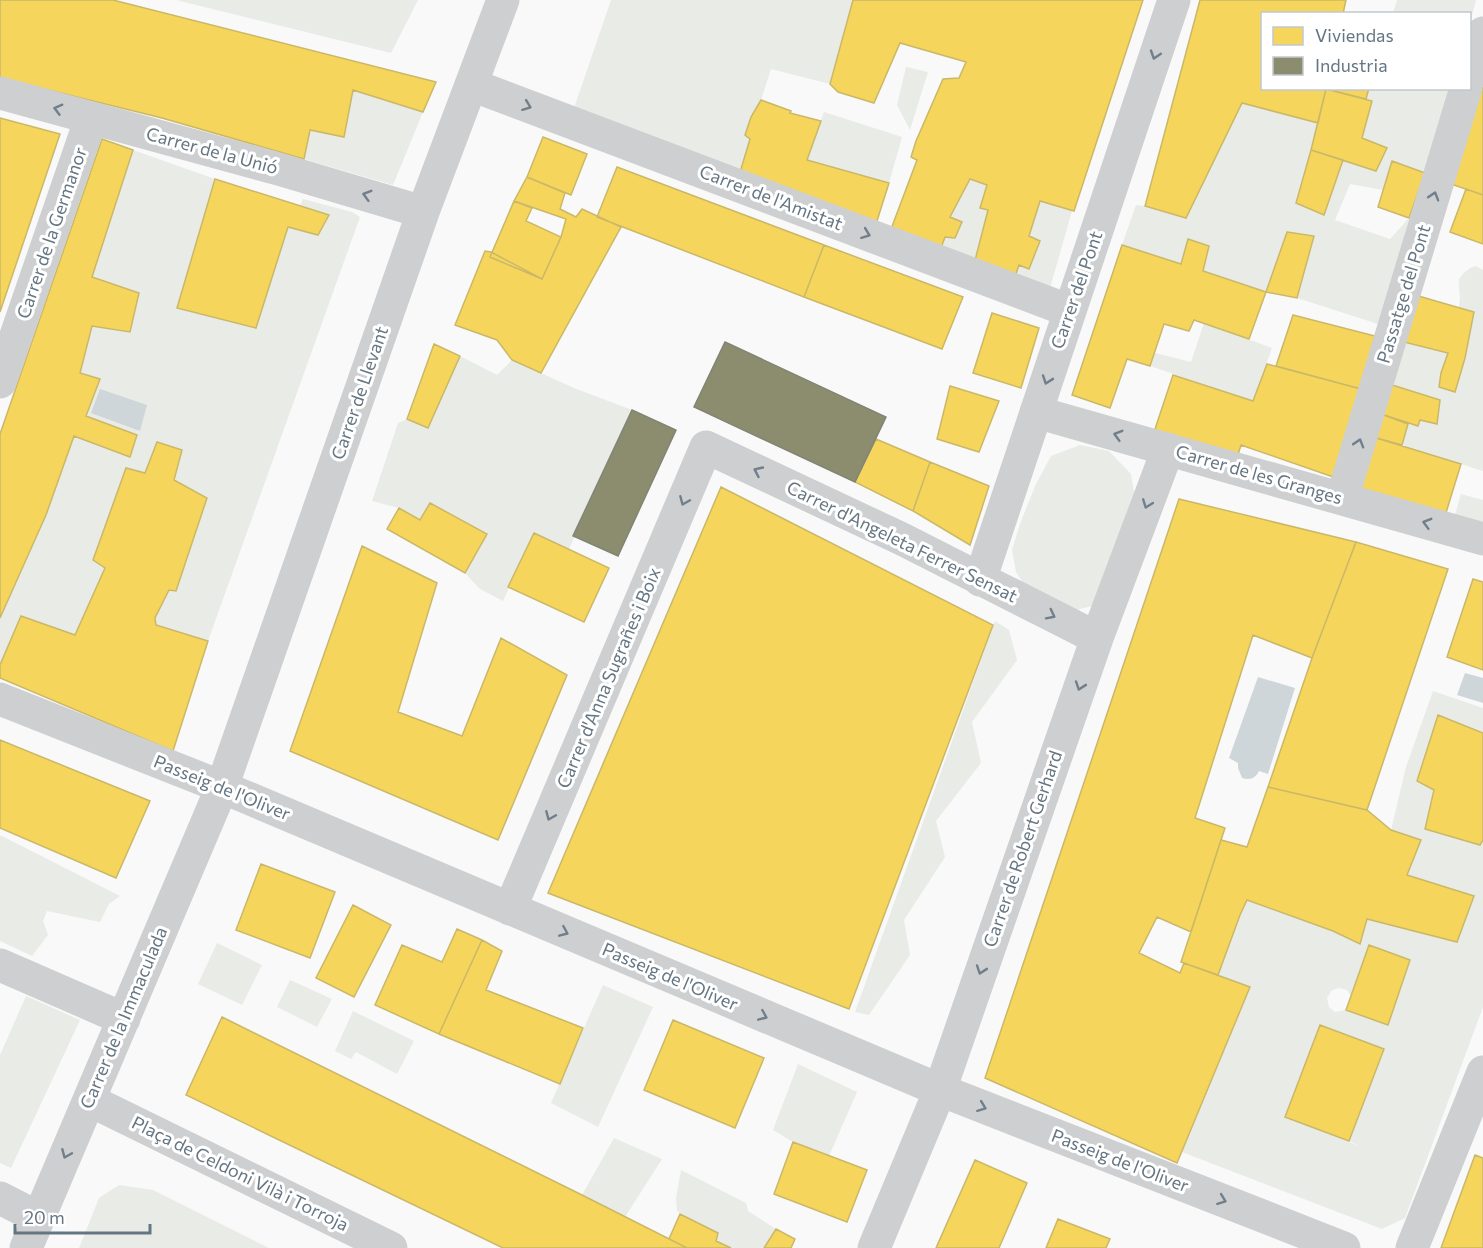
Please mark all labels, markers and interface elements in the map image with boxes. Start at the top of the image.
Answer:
legend [1261,12,1471,90]
text: Viviendas [1315,24,1394,46]
one-way arrow [1150,50,1162,60]
text: Industria [1315,54,1388,76]
one-way arrow [520,99,531,111]
one-way arrow [53,103,63,116]
street label: Carrer de la Unió [144,122,281,178]
street label: Carrer de la Germanor [11,144,91,321]
street label: Carrer de l'Amistat [697,160,846,234]
one-way arrow [362,190,373,202]
one-way arrow [1427,191,1439,202]
street label: Passatge del Pont [1372,222,1435,366]
one-way arrow [860,227,871,239]
street label: Carrer del Pont [1046,228,1107,352]
street label: Carrer de Llevant [326,323,392,462]
one-way arrow [1041,374,1054,385]
one-way arrow [1113,430,1124,442]
one-way arrow [1352,438,1364,449]
street label: Carrer de les Granges [1173,440,1345,508]
one-way arrow [753,467,764,479]
street label: Carrer d'Angeleta Ferrer Sensat [783,476,1021,607]
one-way arrow [679,495,691,506]
one-way arrow [1142,498,1155,508]
one-way arrow [1422,518,1433,530]
street label: Carrer d'Anna Sugrañes i Boix [551,563,665,791]
one-way arrow [1045,608,1056,620]
one-way arrow [1074,681,1087,691]
street label: Carrer de Robert Gerhard [978,747,1066,950]
street label: Passeig de l'Oliver [151,750,294,825]
one-way arrow [545,809,557,820]
street label: Carrer de la Immaculada [75,923,171,1112]
one-way arrow [557,925,568,937]
street label: Passeig de l'Oliver [599,938,742,1015]
one-way arrow [976,964,989,975]
one-way arrow [756,1008,767,1020]
one-way arrow [976,1099,986,1112]
street label: Plaça de Celdoni Vilà i Torroja [128,1111,352,1235]
street label: Passeig de l'Oliver [1049,1124,1192,1196]
one-way arrow [61,1148,73,1159]
one-way arrow [1216,1193,1227,1206]
scale bar [15,1197,150,1235]
text: 20 m [24,1206,65,1228]

